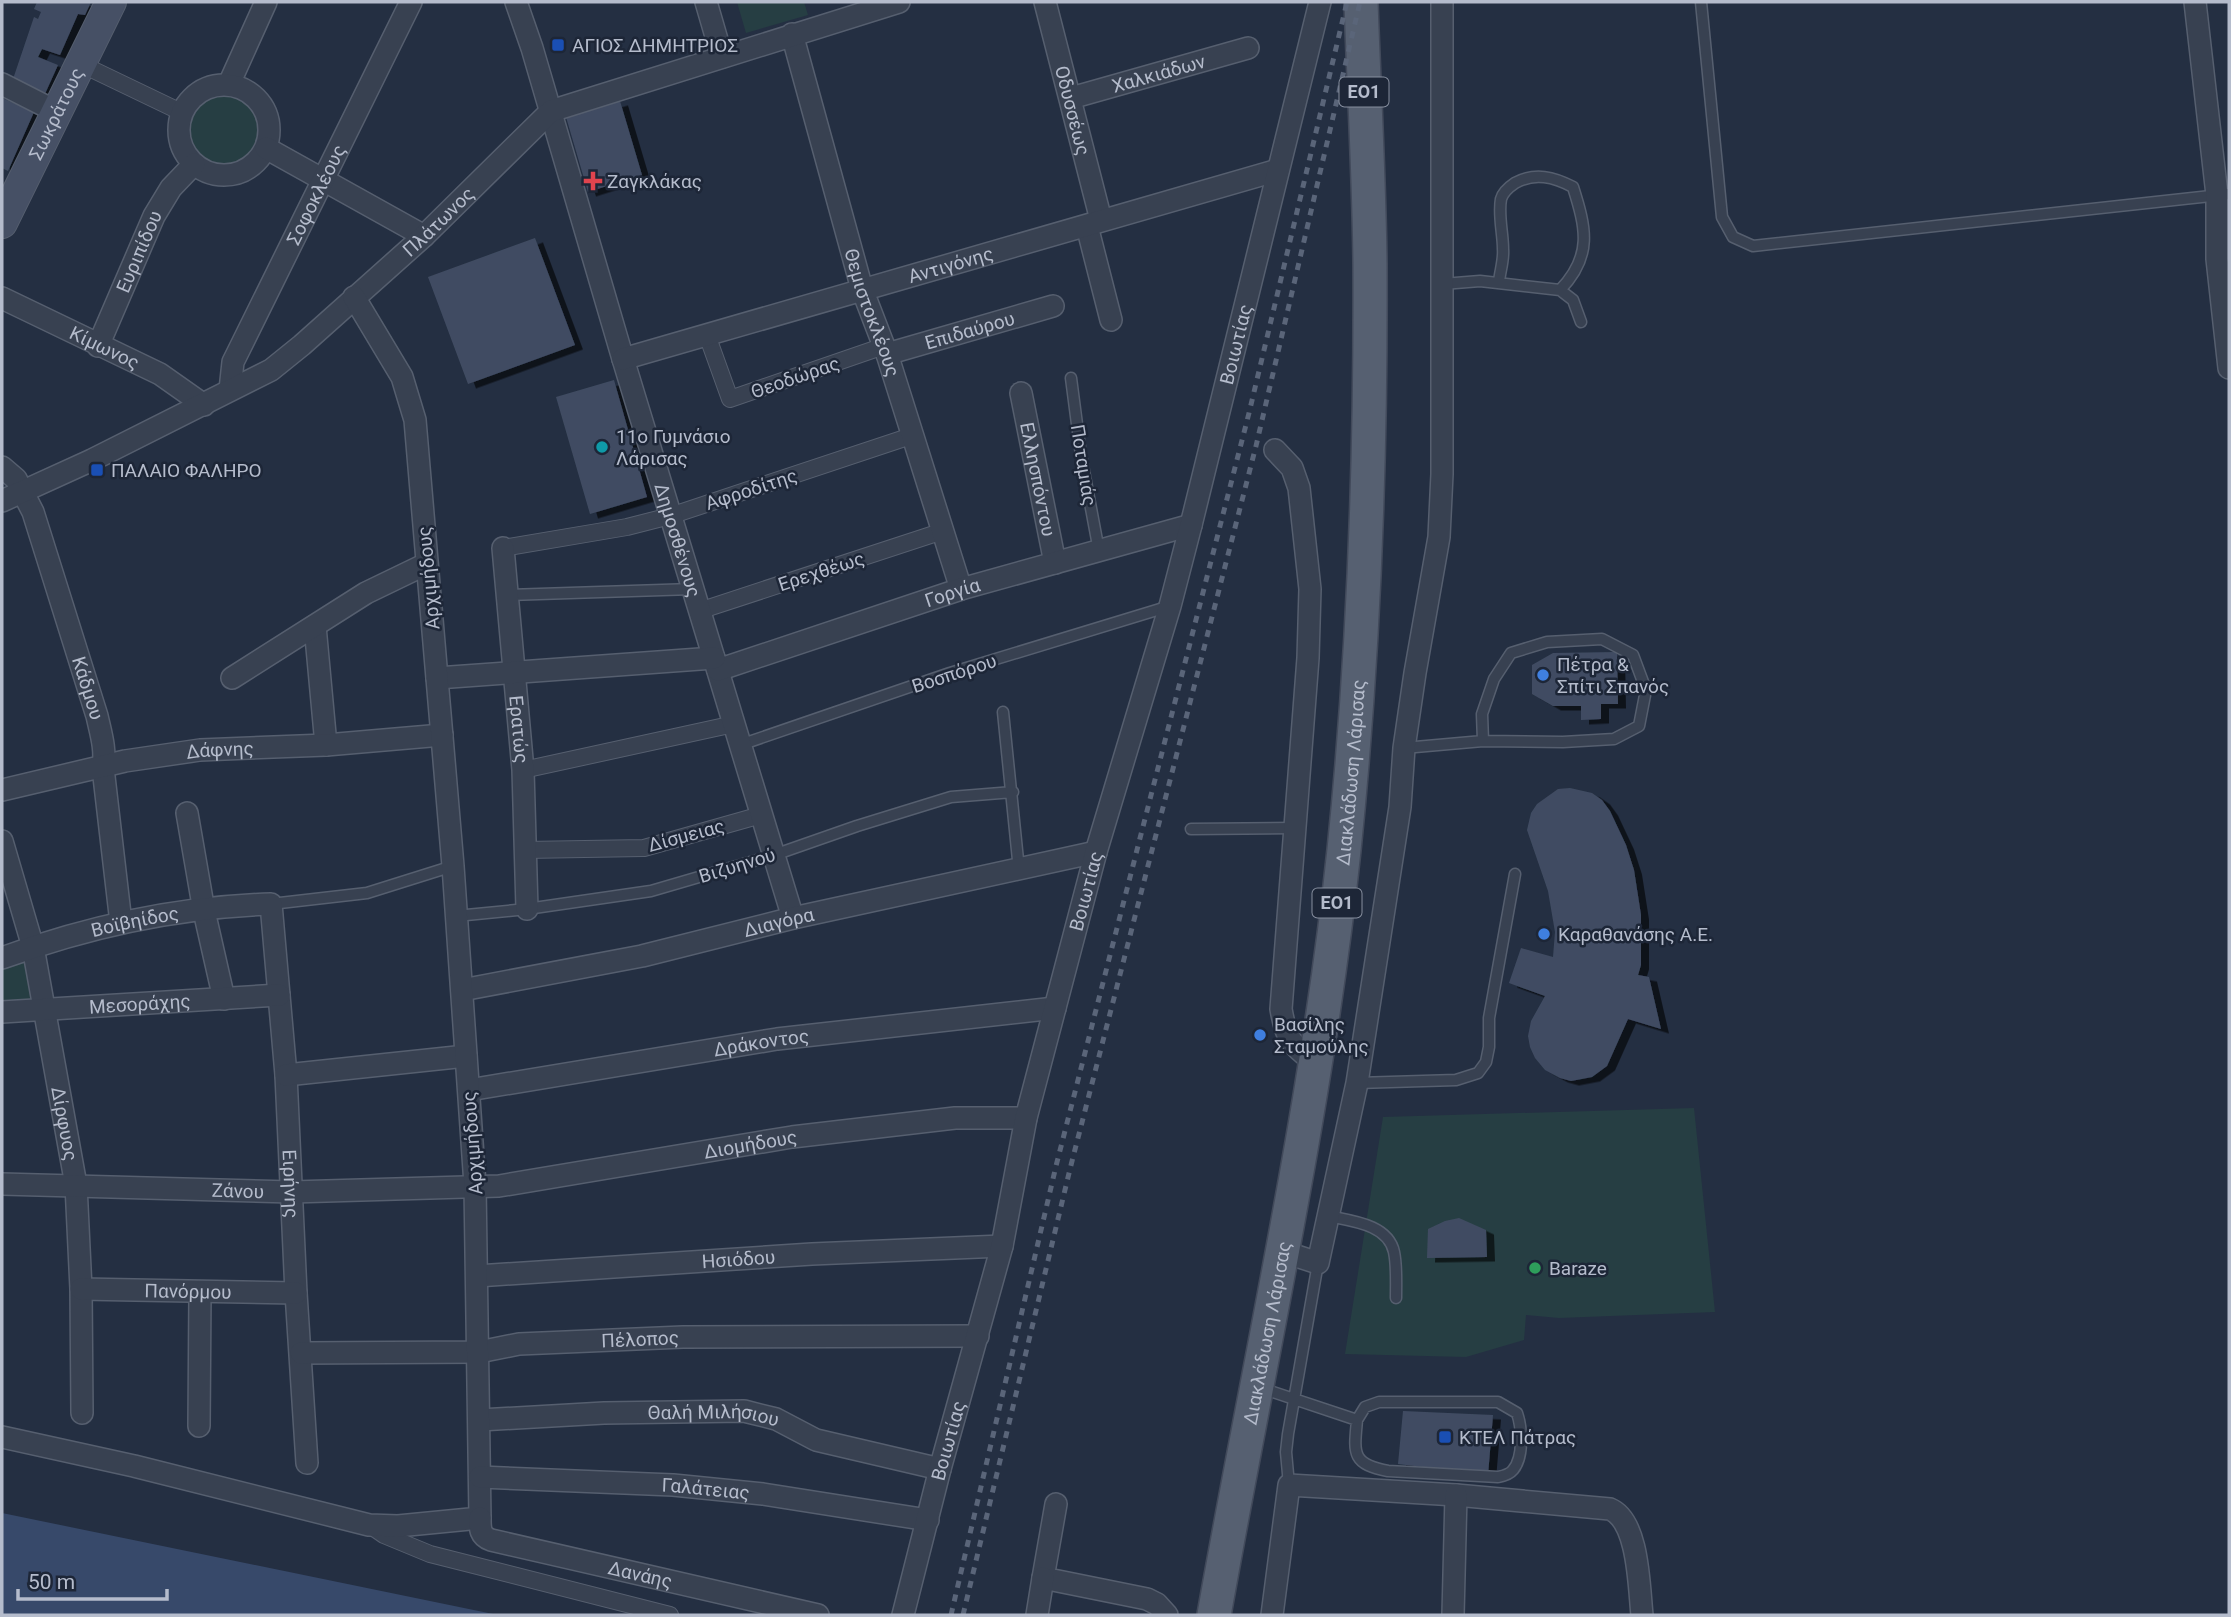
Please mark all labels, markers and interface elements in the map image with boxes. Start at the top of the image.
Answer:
place label: ΑΓΙΟΣ ΔΗΜΗΤΡΙΟΣ [572,34,738,57]
marker: ΑΓΙΟΣ ΔΗΜΗΤΡΙΟΣ [550,37,566,53]
street label: Χαλκιάδων [1109,50,1208,98]
street label: Οδυσσέως [1050,63,1095,158]
street label: Σωκράτους [24,64,89,164]
road number: ΕΟ1 [1340,78,1388,106]
street label: Σοφοκλέους [282,141,351,249]
place label: Ζαγκλάκας [607,170,702,193]
marker: Ζαγκλάκας [585,173,601,189]
street label: Πλάτωνος [398,182,479,262]
street label: Ευριπίδου [111,207,167,296]
street label: Αντιγόνης [906,242,996,288]
street label: Θεμιστοκλέους [839,246,904,380]
street label: Βοιωτίας [1215,302,1257,387]
street label: Επιδαύρου [922,307,1017,354]
street label: Κίμωνος [66,321,143,374]
street label: Θεοδώρας [748,352,842,403]
street label: Ελλησπόντου [1015,420,1060,538]
street label: Ποταμιάς [1066,423,1101,508]
place label: 11ο Γυμνάσιο Λάρισας [616,425,731,470]
marker: 11ο Γυμνάσιο Λάρισας [594,439,610,455]
place label: ΠΑΛΑΙΟ ΦΑΛΗΡΟ [111,459,262,482]
marker: ΠΑΛΑΙΟ ΦΑΛΗΡΟ [89,462,105,478]
street label: Αφροδίτης [702,464,800,515]
street label: Δημοσθένους [649,480,706,600]
street label: Αρχιμήδους [413,525,444,631]
street label: Ερεχθέως [775,547,867,596]
street label: Γοργία [922,573,983,612]
street label: Βοσπόρου [909,649,999,698]
place label: Πέτρα & Σπίτι Σπανός [1557,653,1669,698]
street label: Κάδμου [67,654,108,723]
marker: Πέτρα & Σπίτι Σπανός [1535,667,1551,683]
street label: Διακλάδωση Λάρισας [1331,679,1370,867]
street label: Ερατώς [504,694,533,764]
street label: Δάφνης [184,737,254,764]
street label: Δίσμειας [645,814,727,857]
street label: Βιζυηνού [696,843,778,888]
street label: Βοιωτίας [1065,849,1108,934]
road number: ΕΟ1 [1312,888,1362,918]
street label: Βοϊβηίδος [89,902,180,942]
street label: Διαγόρα [741,903,816,942]
place label: Καραθανάσης Α.Ε. [1558,923,1713,946]
marker: Καραθανάσης Α.Ε. [1536,926,1552,942]
street label: Μεσοράχης [88,989,191,1019]
place label: Βασίλης Σταμούλης [1274,1013,1369,1058]
street label: Δράκοντος [712,1025,810,1061]
marker: Βασίλης Σταμούλης [1252,1027,1268,1043]
street label: Δίρφυος [46,1085,82,1163]
street label: Αρχιμήδους [457,1090,488,1195]
street label: Διομήδους [702,1125,799,1164]
street label: Ειρήνης [277,1149,304,1219]
street label: Ζάνου [211,1179,264,1203]
street label: Διακλάδωση Λάρισας [1239,1239,1296,1427]
street label: Ησιόδου [701,1245,776,1273]
place label: Baraze [1549,1257,1607,1280]
marker: Baraze [1527,1260,1543,1276]
street label: Πανόρμου [144,1279,232,1304]
street label: Πέλοπος [601,1326,679,1352]
street label: Βοιωτίας [927,1398,970,1483]
street label: Θαλή Μιλήσιου [648,1400,781,1431]
place label: ΚΤΕΛ Πάτρας [1459,1426,1576,1449]
marker: ΚΤΕΛ Πάτρας [1437,1429,1453,1445]
street label: Γαλάτειας [661,1474,751,1505]
street label: Δανάης [606,1556,674,1593]
scale bar [18,1558,166,1602]
text: 50 m [28,1570,75,1594]

